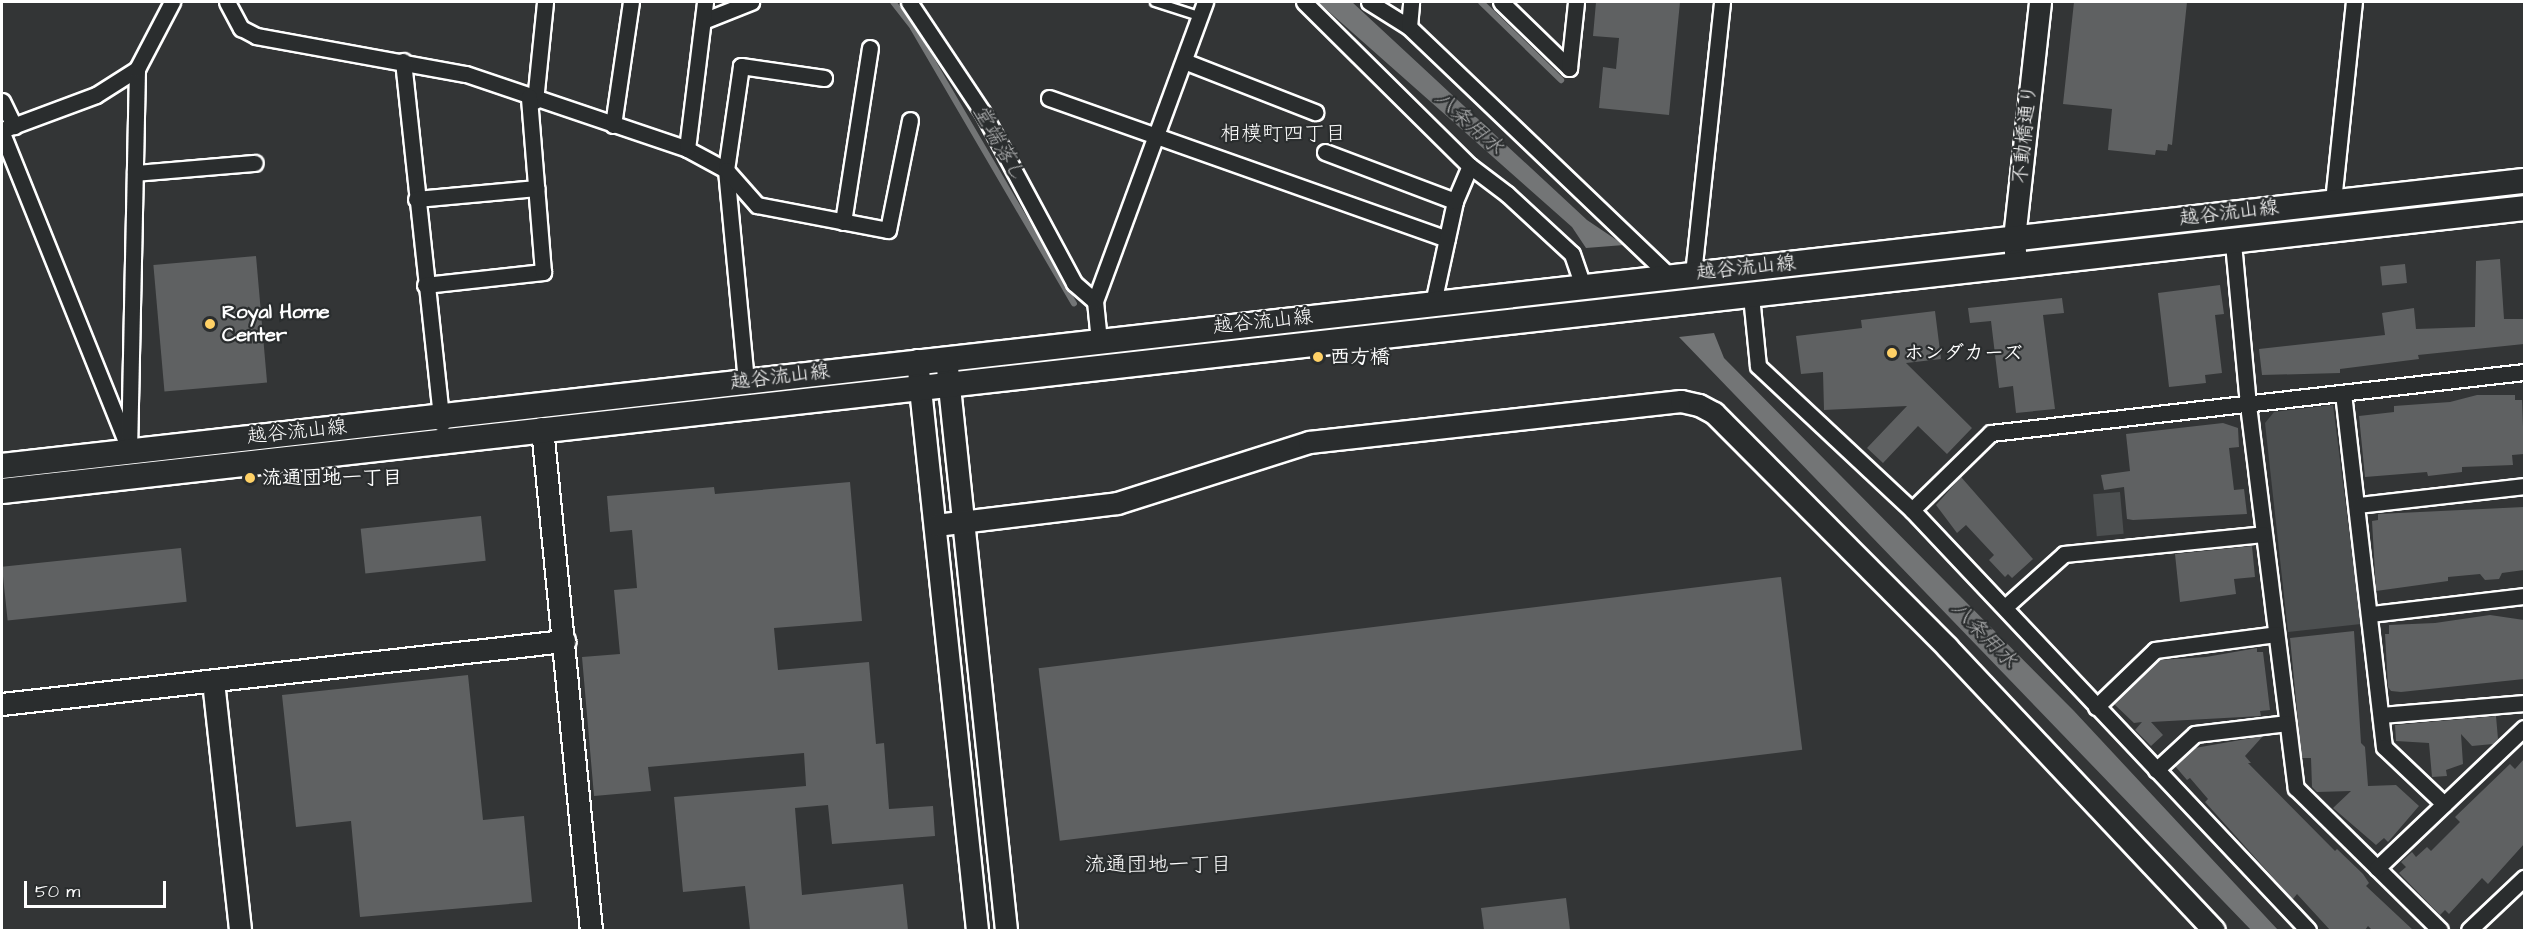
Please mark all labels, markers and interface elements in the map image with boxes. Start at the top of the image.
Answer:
street label: 不動橋通り [2008,83,2042,185]
water label: 八条用水 [1429,86,1509,160]
water label: 堂端落し [967,100,1031,186]
district label: 相模町四丁目 [1220,121,1346,147]
street label: 越谷流山線 [2178,195,2280,231]
street label: 越谷流山線 [1695,251,1797,285]
place label: Royal Home Center [222,300,330,347]
street label: 越谷流山線 [1212,305,1314,339]
marker: Royal Home Center [203,317,217,331]
place label: ホンダカーズ [1904,341,2024,365]
place label: 西方橋 [1330,345,1390,369]
marker: ホンダカーズ [1885,346,1899,360]
marker: 西方橋 [1311,350,1325,364]
street label: 越谷流山線 [729,359,831,395]
street label: 越谷流山線 [246,415,348,449]
place label: 流通団地一丁目 [262,466,402,490]
marker: 流通団地一丁目 [243,471,257,485]
water label: 八条用水 [1946,596,2022,674]
district label: 流通団地一丁目 [1085,852,1231,878]
scale bar [27,869,170,907]
text: 50 m [35,879,80,904]

